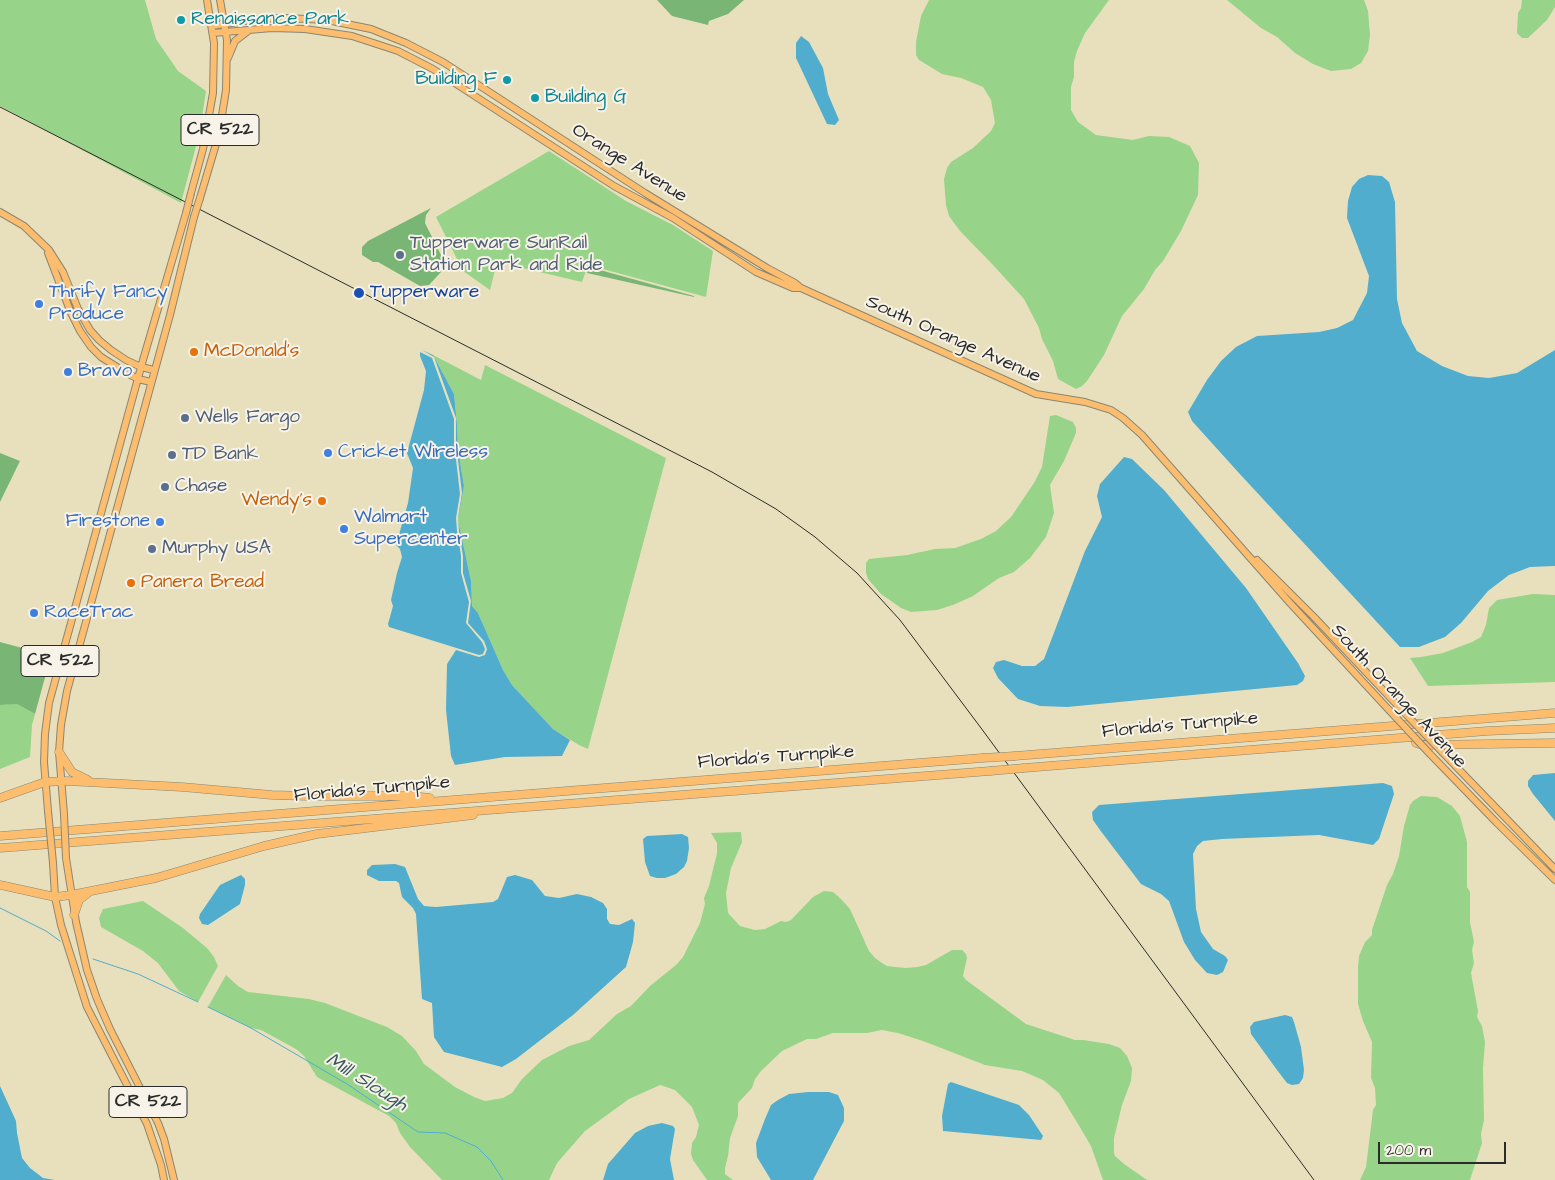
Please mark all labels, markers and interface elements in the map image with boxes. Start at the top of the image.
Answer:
place label: Renaissance Park [191,9,349,31]
marker: Renaissance Park [175,14,187,26]
place label: Building F [415,69,497,91]
marker: Building F [501,74,513,86]
place label: Building G [545,87,627,109]
marker: Building G [529,92,541,104]
road number: CR 522 [181,114,259,146]
street label: Orange Avenue [567,119,691,209]
place label: Tupperware SunRail Station Park and Ride [410,233,602,277]
marker: Tupperware SunRail Station Park and Ride [394,249,406,261]
place label: Thrify Fancy Produce [49,282,168,326]
place label: Tupperware [370,282,479,304]
marker: Tupperware [352,286,366,300]
street label: South Orange Avenue [862,291,1044,389]
marker: Thrify Fancy Produce [33,298,45,310]
place label: McDonald's [204,341,299,363]
marker: McDonald's [188,346,200,358]
place label: Bravo [78,361,132,383]
marker: Bravo [62,366,74,378]
place label: Wells Fargo [195,407,300,429]
marker: Wells Fargo [179,412,191,424]
place label: Cricket Wireless [338,442,488,464]
place label: TD Bank [182,444,258,466]
marker: Cricket Wireless [322,447,334,459]
marker: TD Bank [166,449,178,461]
place label: Chase [175,476,227,498]
marker: Chase [159,481,171,493]
place label: Wendy's [242,490,312,512]
marker: Wendy's [316,495,328,507]
place label: Walmart Supercenter [354,507,467,551]
place label: Firestone [66,511,150,533]
marker: Firestone [154,516,166,528]
marker: Walmart Supercenter [338,523,350,535]
place label: Murphy USA [162,538,271,560]
marker: Murphy USA [146,543,158,555]
place label: Panera Bread [141,572,264,594]
marker: Panera Bread [125,577,137,589]
place label: RaceTrac [44,602,134,624]
marker: RaceTrac [28,607,40,619]
street label: South Orange Avenue [1325,620,1471,774]
road number: CR 522 [21,646,99,676]
street label: Florida's Turnpike [1101,708,1259,744]
street label: Florida's Turnpike [697,741,855,775]
street label: Florida's Turnpike [293,772,451,808]
water label: Mill Slough [321,1049,411,1117]
road number: CR 522 [109,1086,187,1118]
scale bar [1380,1132,1508,1164]
text: 200 m [1386,1140,1431,1161]

